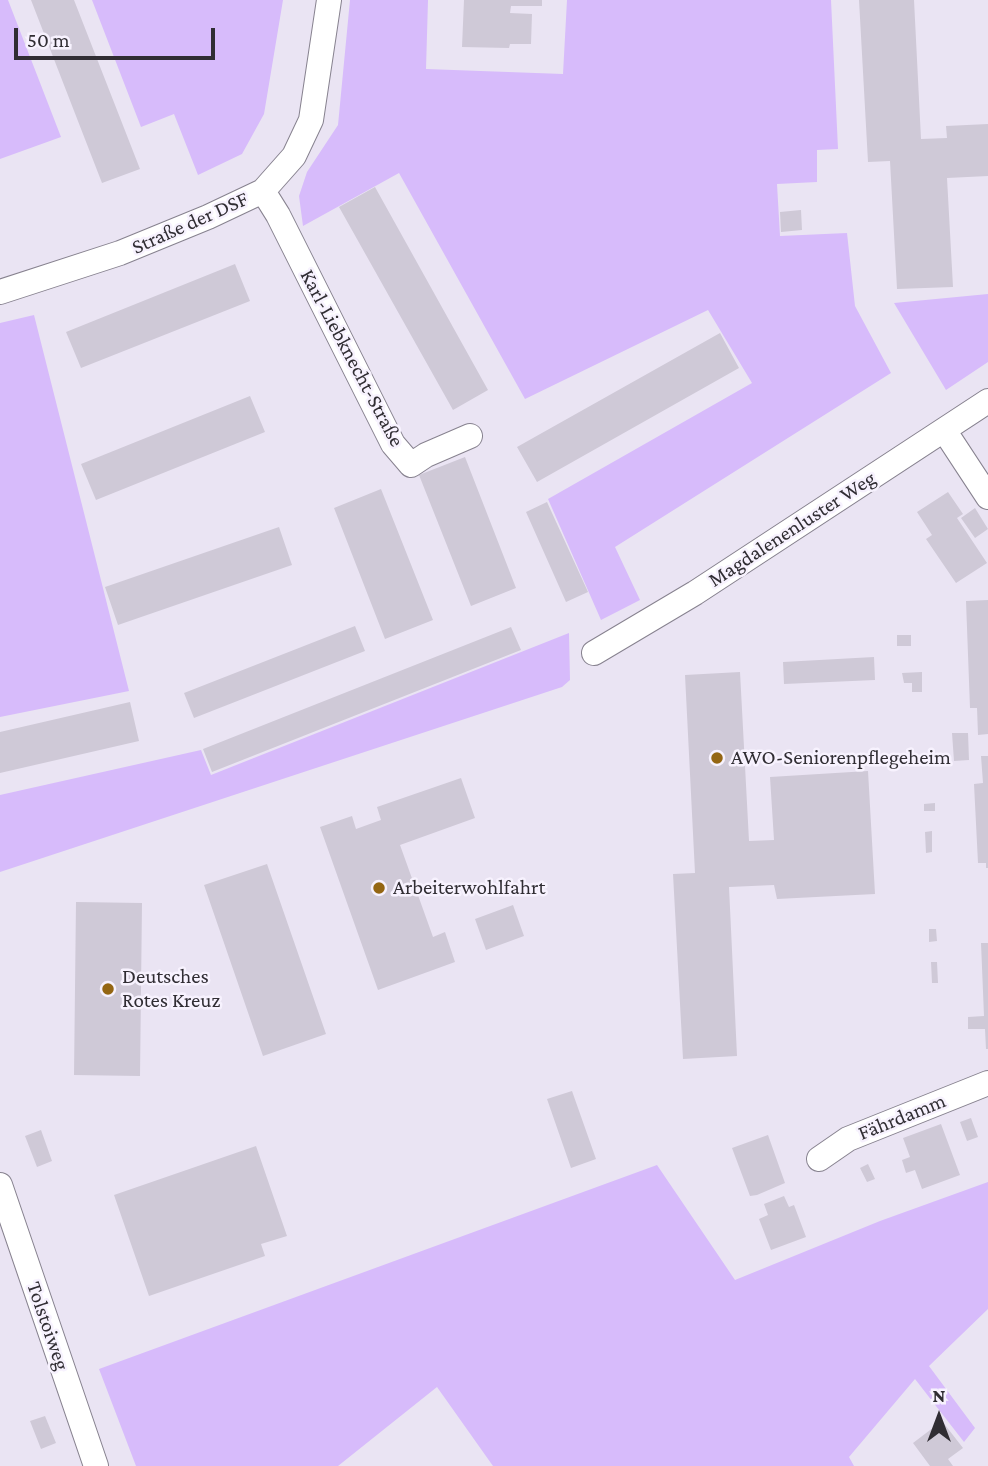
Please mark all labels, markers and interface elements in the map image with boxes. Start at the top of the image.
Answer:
scale bar [18,14,219,58]
text: 50 m [27,28,70,52]
street label: Straße der DSF [128,186,252,260]
street label: Karl-Liebknecht-Straße [295,265,409,451]
street label: Magdalenenluster Weg [704,465,880,593]
place label: AWO-Seniorenpflegeheim [731,745,951,771]
marker: AWO-Seniorenpflegeheim [709,750,725,766]
place label: Arbeiterwohlfahrt [393,875,545,901]
marker: Arbeiterwohlfahrt [371,880,387,896]
place label: Deutsches Rotes Kreuz [122,964,220,1014]
marker: Deutsches Rotes Kreuz [100,981,116,997]
street label: Fährdamm [854,1088,950,1146]
street label: Tolstoiweg [21,1278,75,1374]
north arrow [904,1382,974,1452]
text: N [933,1385,945,1406]

